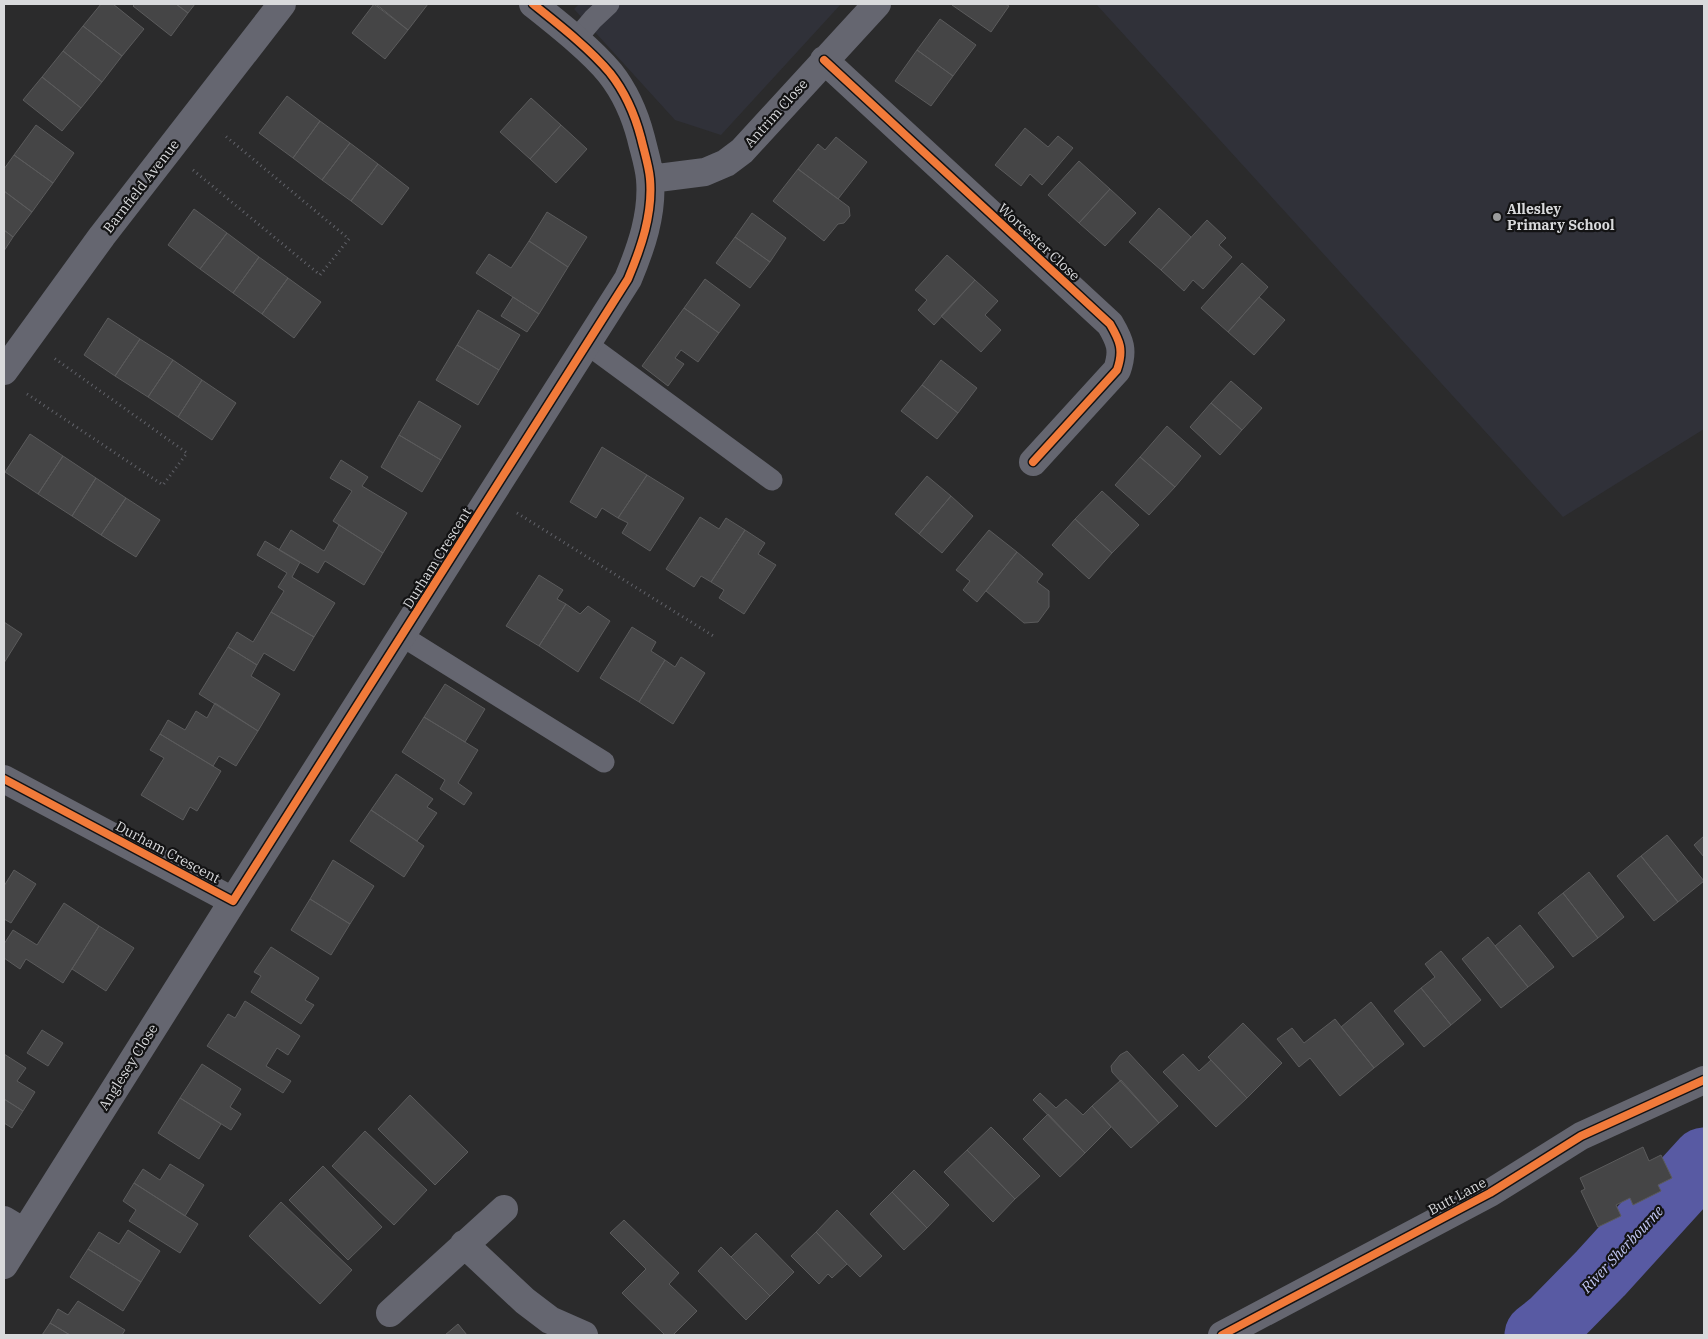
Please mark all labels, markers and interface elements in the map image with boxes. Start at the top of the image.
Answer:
street label: Antrim Close [740,75,812,151]
street label: Barnfield Avenue [99,136,183,236]
street label: Worcester Close [994,199,1084,285]
place label: Allesley Primary School [1507,200,1615,234]
marker: Allesley Primary School [1491,211,1503,223]
street label: Durham Crescent [399,504,475,612]
street label: Durham Crescent [113,817,223,887]
street label: Anglesey Close [94,1021,162,1113]
street label: Butt Lane [1425,1173,1489,1219]
water label: River Sherbourne [1576,1201,1667,1297]

